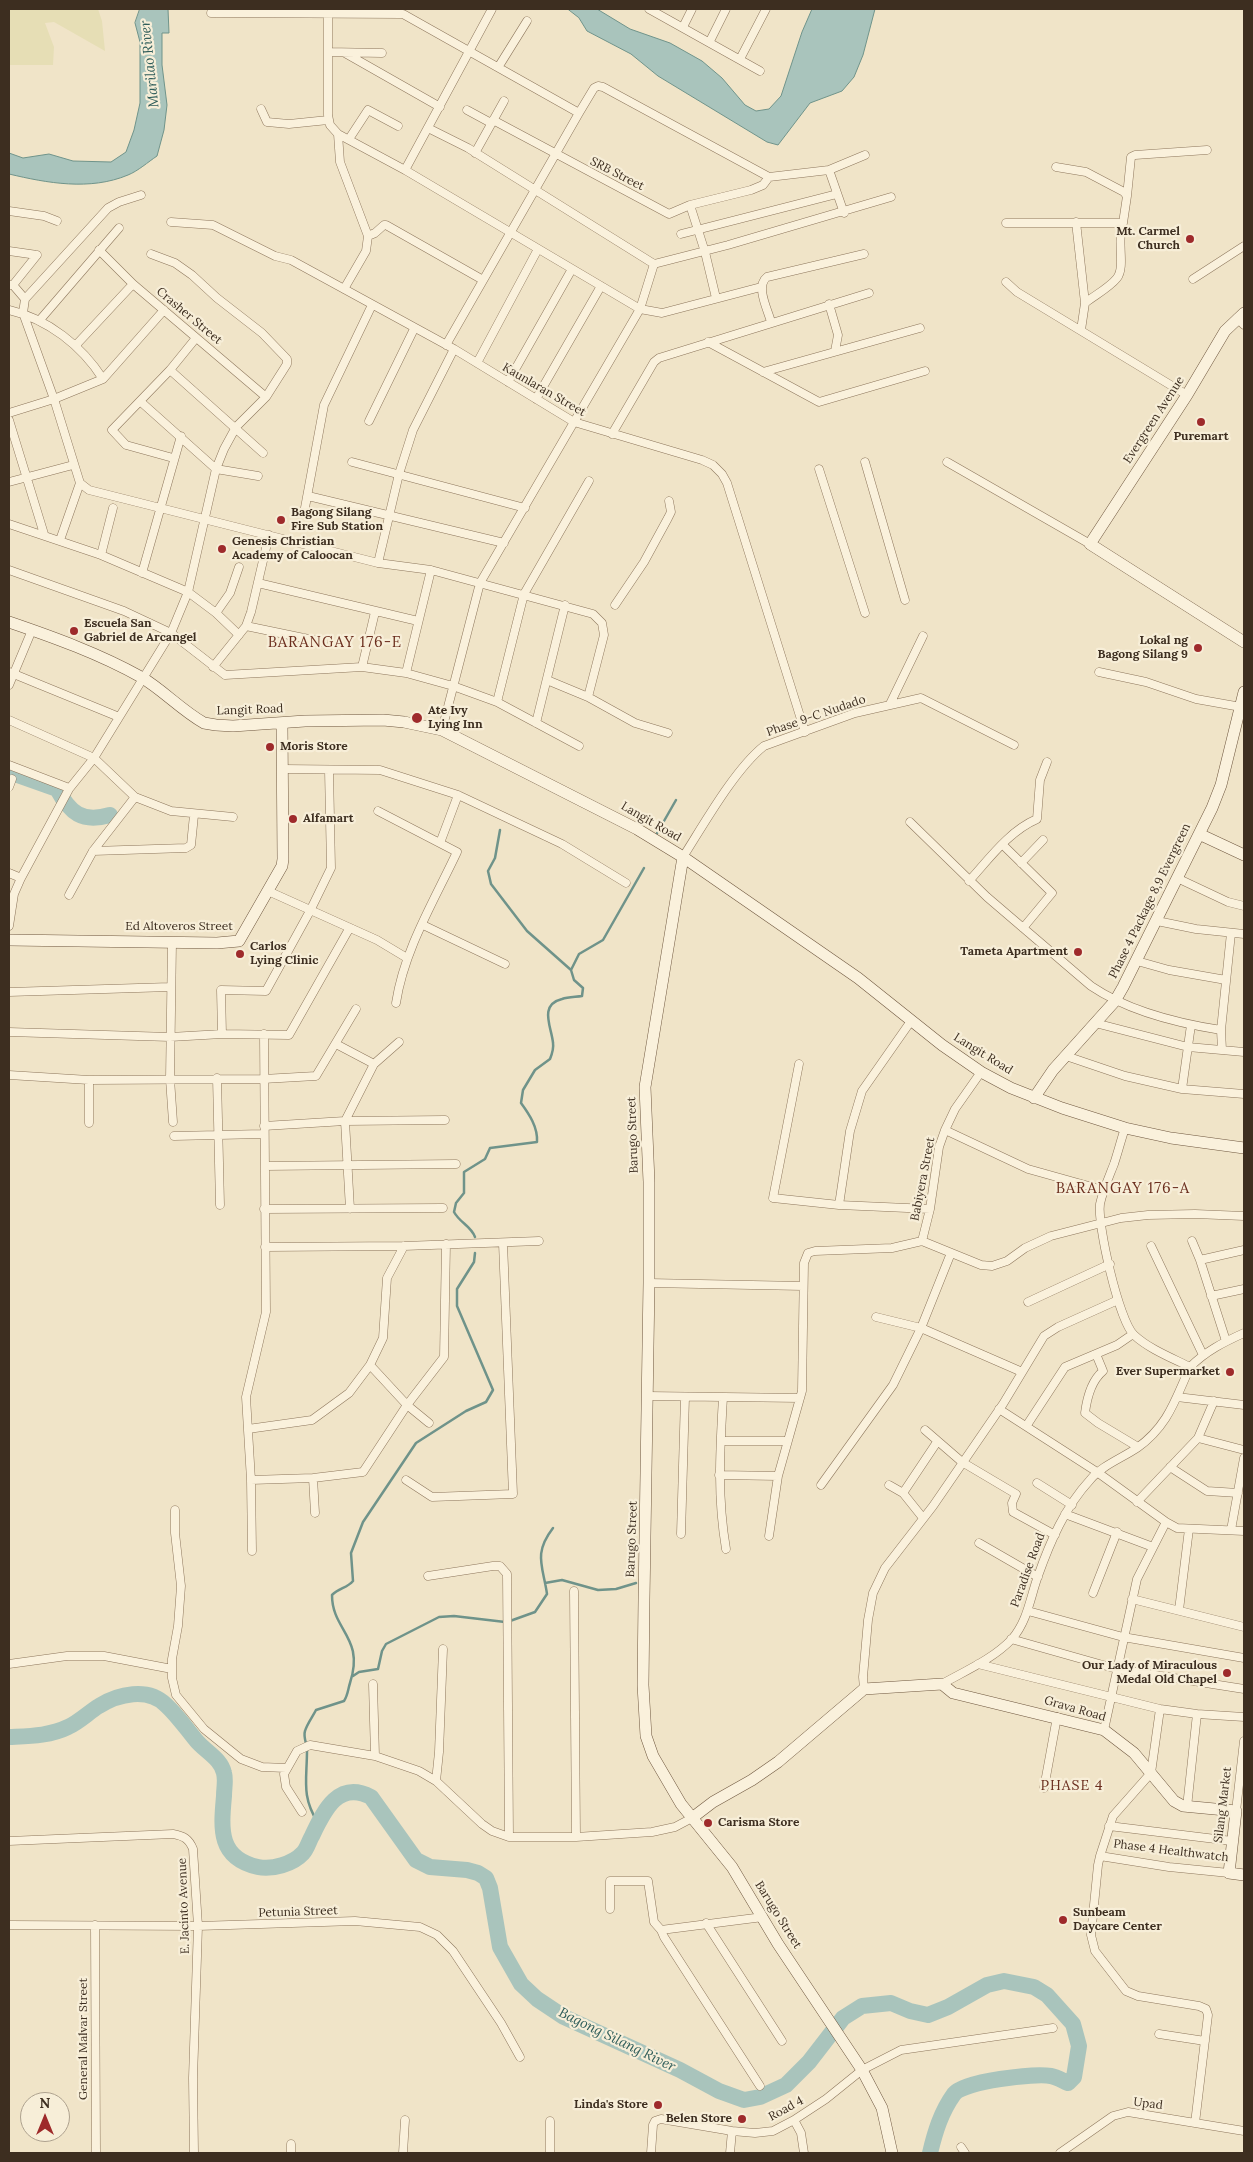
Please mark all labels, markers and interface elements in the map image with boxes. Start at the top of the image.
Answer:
water label: Marilao River [137,20,163,108]
street label: SRB Street [587,154,647,194]
place label: Mt. Carmel Church [1116,225,1180,253]
marker: Mt. Carmel Church [1184,233,1196,245]
street label: Crasher Street [153,284,225,348]
street label: Kaunlaran Street [500,360,588,420]
street label: Evergreen Avenue [1120,374,1188,466]
marker: Puremart [1195,416,1207,428]
place label: Puremart [1173,430,1229,444]
place label: Bagong Silang Fire Sub Station [291,506,383,534]
marker: Bagong Silang Fire Sub Station [275,514,287,526]
place label: Genesis Christian Academy of Caloocan [232,535,353,563]
marker: Genesis Christian Academy of Caloocan [216,543,228,555]
place label: Escuela San Gabriel de Arcangel [84,617,197,645]
marker: Escuela San Gabriel de Arcangel [68,625,80,637]
district label: BARANGAY 176-E [266,634,404,652]
place label: Lokal ng Bagong Silang 9 [1097,634,1188,662]
marker: Lokal ng Bagong Silang 9 [1192,642,1204,654]
street label: Phase 9-C Nudado [764,692,868,740]
street label: Langit Road [216,702,284,718]
place label: Ate Ivy Lying Inn [428,704,483,732]
marker: Ate Ivy Lying Inn [410,711,424,725]
place label: Moris Store [280,740,348,754]
marker: Moris Store [264,741,276,753]
street label: Langit Road [618,799,684,845]
place label: Alfamart [303,812,354,826]
marker: Alfamart [287,813,299,825]
street label: Phase 4 Package 8,9 Evergreen [1106,821,1194,981]
street label: Ed Altoveros Street [125,920,233,934]
place label: Carlos Lying Clinic [250,940,318,968]
place label: Tameta Apartment [960,945,1068,959]
marker: Tameta Apartment [1072,946,1084,958]
marker: Carlos Lying Clinic [234,948,246,960]
street label: Langit Road [951,1030,1015,1078]
street label: Barugo Street [624,1096,642,1174]
street label: Babiyera Street [908,1136,938,1222]
district label: BARANGAY 176-A [1054,1180,1192,1198]
place label: Ever Supermarket [1116,1365,1220,1379]
marker: Ever Supermarket [1224,1366,1236,1378]
street label: Barugo Street [623,1500,641,1578]
street label: Paradise Road [1008,1531,1048,1609]
place label: Our Lady of Miraculous Medal Old Chapel [1082,1659,1217,1687]
marker: Our Lady of Miraculous Medal Old Chapel [1221,1667,1233,1679]
street label: Grava Road [1043,1693,1107,1725]
street label: Silang Market [1211,1766,1235,1844]
district label: PHASE 4 [1040,1778,1104,1794]
place label: Carisma Store [718,1816,799,1830]
marker: Carisma Store [702,1817,714,1829]
street label: Phase 4 Healthwatch [1113,1837,1229,1865]
street label: E. Jacinto Avenue [175,1858,193,1954]
street label: Barugo Street [752,1879,804,1951]
street label: Petunia Street [258,1903,338,1921]
place label: Sunbeam Daycare Center [1073,1906,1162,1934]
marker: Sunbeam Daycare Center [1057,1914,1069,1926]
street label: General Malvar Street [77,1978,91,2100]
water label: Bagong Silang River [556,2004,678,2076]
north arrow [20,2092,70,2142]
text: N [40,2094,50,2112]
street label: Road 4 [766,2094,806,2124]
street label: Upad [1132,2095,1164,2113]
place label: Linda's Store [574,2098,648,2112]
marker: Linda's Store [652,2099,664,2111]
place label: Belen Store [666,2112,732,2126]
marker: Belen Store [736,2113,748,2125]

